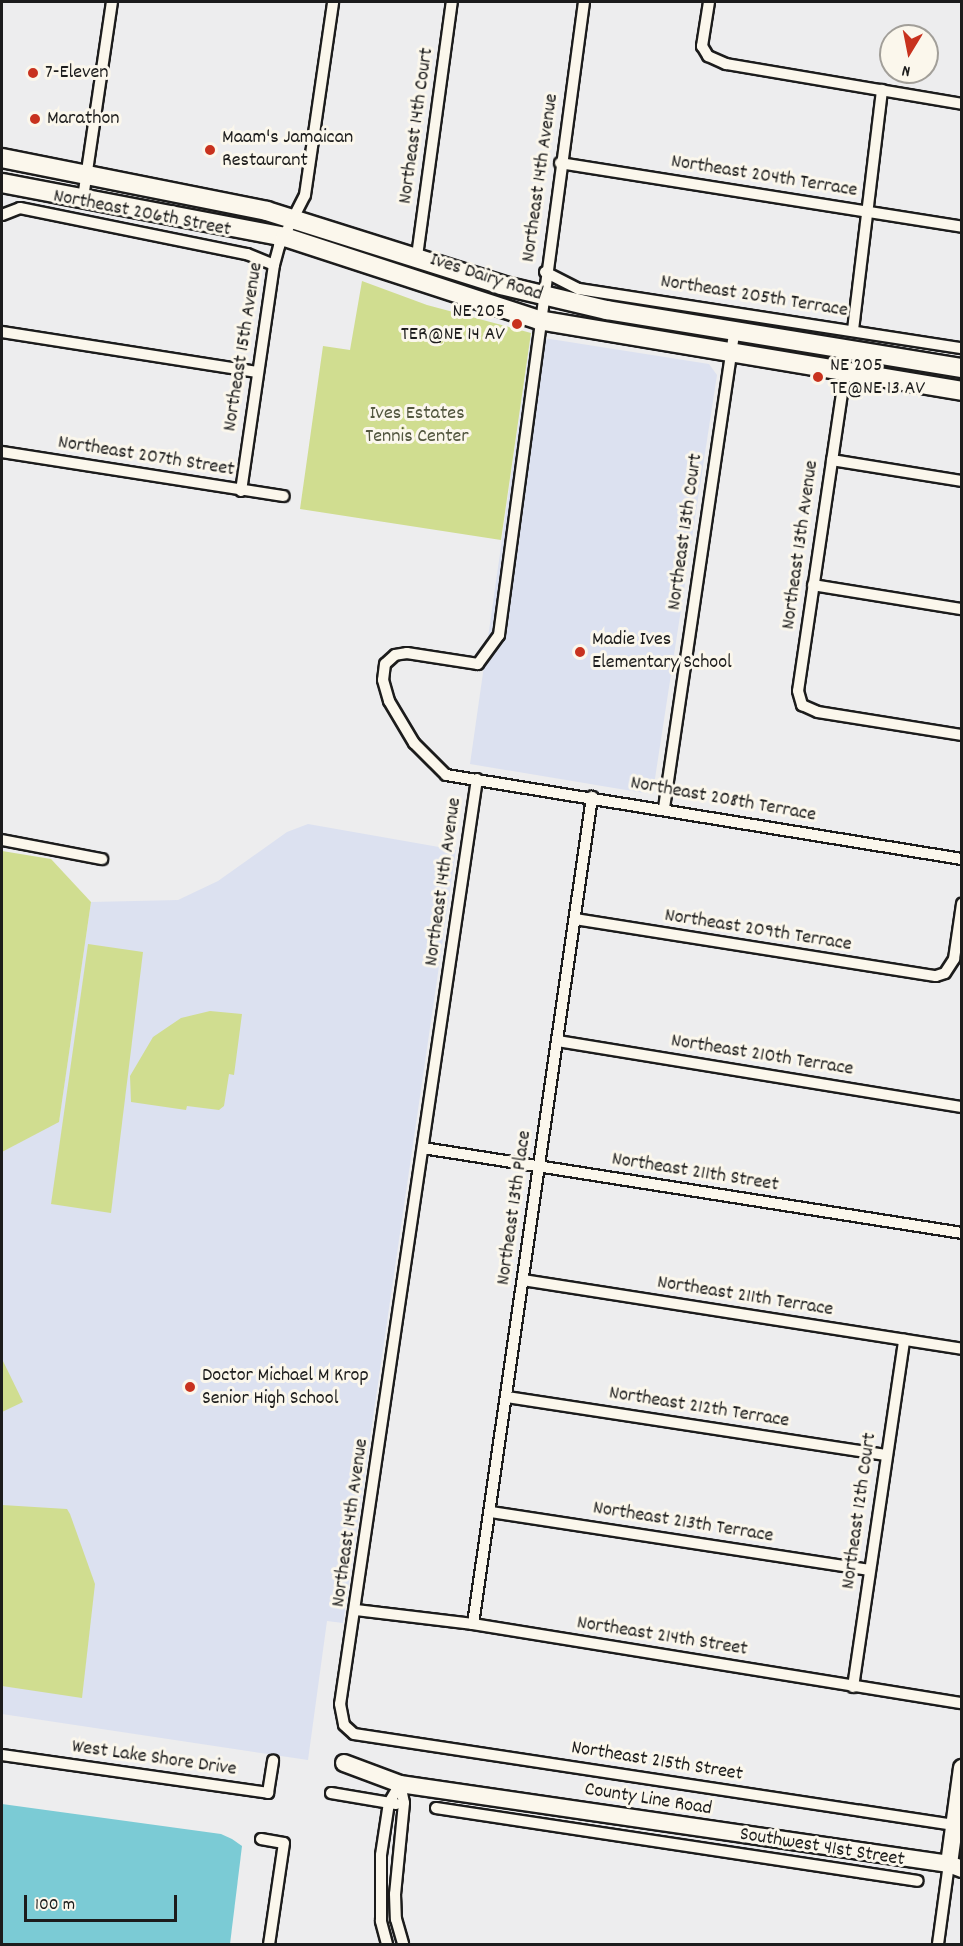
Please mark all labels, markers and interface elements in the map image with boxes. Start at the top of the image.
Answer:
north arrow [879,24,939,84]
street label: Northeast 14th Court [394,46,440,206]
text: N [900,58,912,82]
place label: 7-Eleven [45,61,109,85]
marker: 7-Eleven [26,66,40,80]
street label: Northeast 14th Avenue [517,92,565,264]
place label: Marathon [47,107,120,131]
marker: Marathon [28,112,42,126]
place label: Maam's Jamaican Restaurant [222,126,353,173]
marker: Maam's Jamaican Restaurant [203,143,217,157]
street label: Northeast 204th Terrace [669,150,859,204]
street label: Northeast 206th Street [51,185,233,243]
street label: Ives Dairy Road [427,248,545,308]
street label: Northeast 15th Avenue [219,261,269,433]
street label: Northeast 205th Terrace [659,270,849,324]
place label: NE 205 TER@NE 14 AV [401,300,505,347]
marker: NE 205 TER@NE 14 AV [510,317,524,331]
place label: NE 205 TE@NE 13 AV [830,354,925,401]
marker: NE 205 TE@NE 13 AV [811,370,825,384]
park label: Ives Estates Tennis Center [365,402,469,449]
street label: Northeast 207th Street [56,431,236,483]
street label: Northeast 13th Court [663,452,709,612]
street label: Northeast 13th Avenue [777,459,825,631]
place label: Madie Ives Elementary School [592,628,732,675]
marker: Madie Ives Elementary School [573,645,587,659]
street label: Northeast 208th Terrace [628,772,818,828]
street label: Northeast 14th Avenue [420,796,468,968]
street label: Northeast 209th Terrace [663,904,853,958]
street label: Northeast 210th Terrace [669,1030,855,1082]
street label: Northeast 13th Place [492,1129,538,1287]
street label: Northeast 211th Street [610,1148,780,1198]
street label: Northeast 211th Terrace [655,1271,835,1323]
place label: Doctor Michael M Krop Senior High School [202,1364,369,1411]
marker: Doctor Michael M Krop Senior High School [183,1380,197,1394]
street label: Northeast 212th Terrace [607,1382,791,1434]
street label: Northeast 12th Court [837,1431,883,1591]
street label: Northeast 14th Avenue [327,1437,375,1609]
street label: Northeast 213th Terrace [591,1497,775,1549]
street label: Northeast 214th Street [575,1612,749,1662]
street label: West Lake Shore Drive [70,1736,238,1782]
street label: Northeast 215th Street [569,1737,745,1787]
street label: County Line Road [583,1778,713,1822]
street label: Southwest 41st Street [738,1823,906,1873]
scale bar [27,1883,180,1921]
text: 100 m [35,1893,75,1918]

